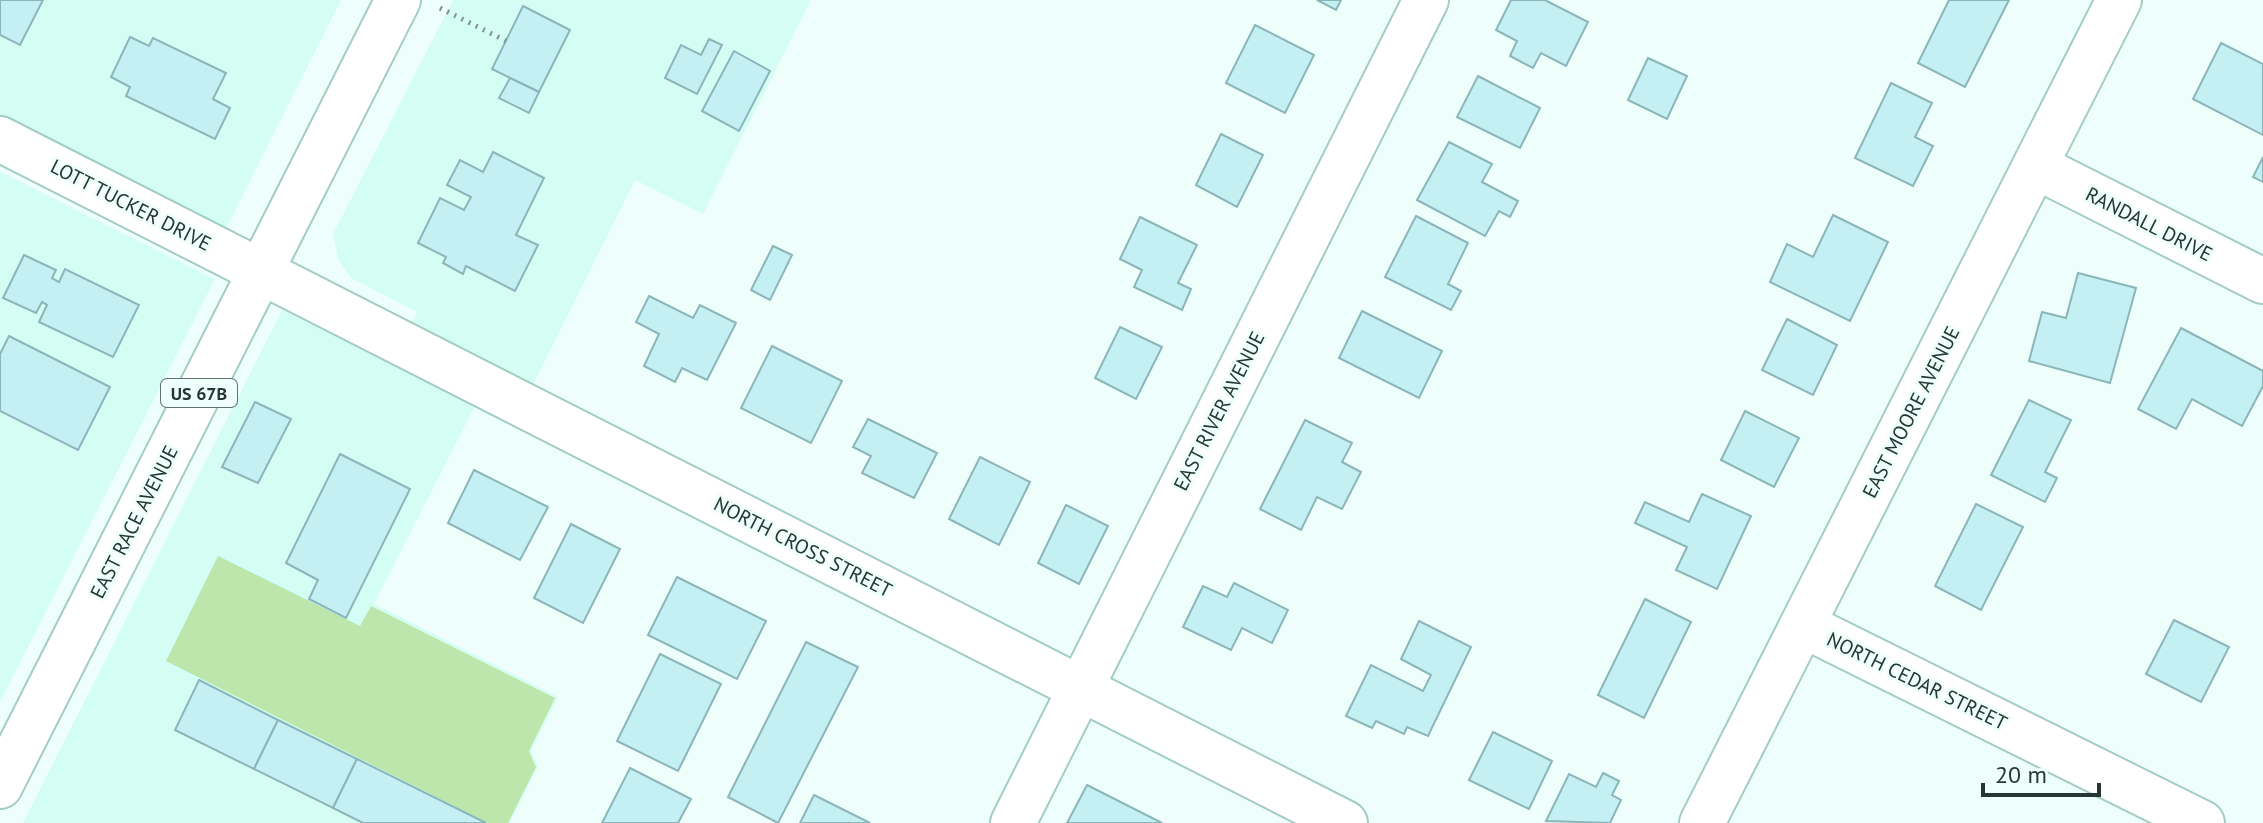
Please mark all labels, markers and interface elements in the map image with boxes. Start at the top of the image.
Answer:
street label: LOTT TUCKER DRIVE [46,153,216,257]
street label: RANDALL DRIVE [2081,181,2217,267]
street label: EAST MOORE AVENUE [1856,322,1966,502]
street label: EAST RIVER AVENUE [1168,327,1270,495]
road number: US 67B [161,379,237,407]
street label: EAST RACE AVENUE [84,441,184,603]
street label: NORTH CROSS STREET [710,491,896,603]
street label: NORTH CEDAR STREET [1823,626,2011,736]
scale bar [1983,747,2099,797]
text: 20 m [1995,759,2047,790]

